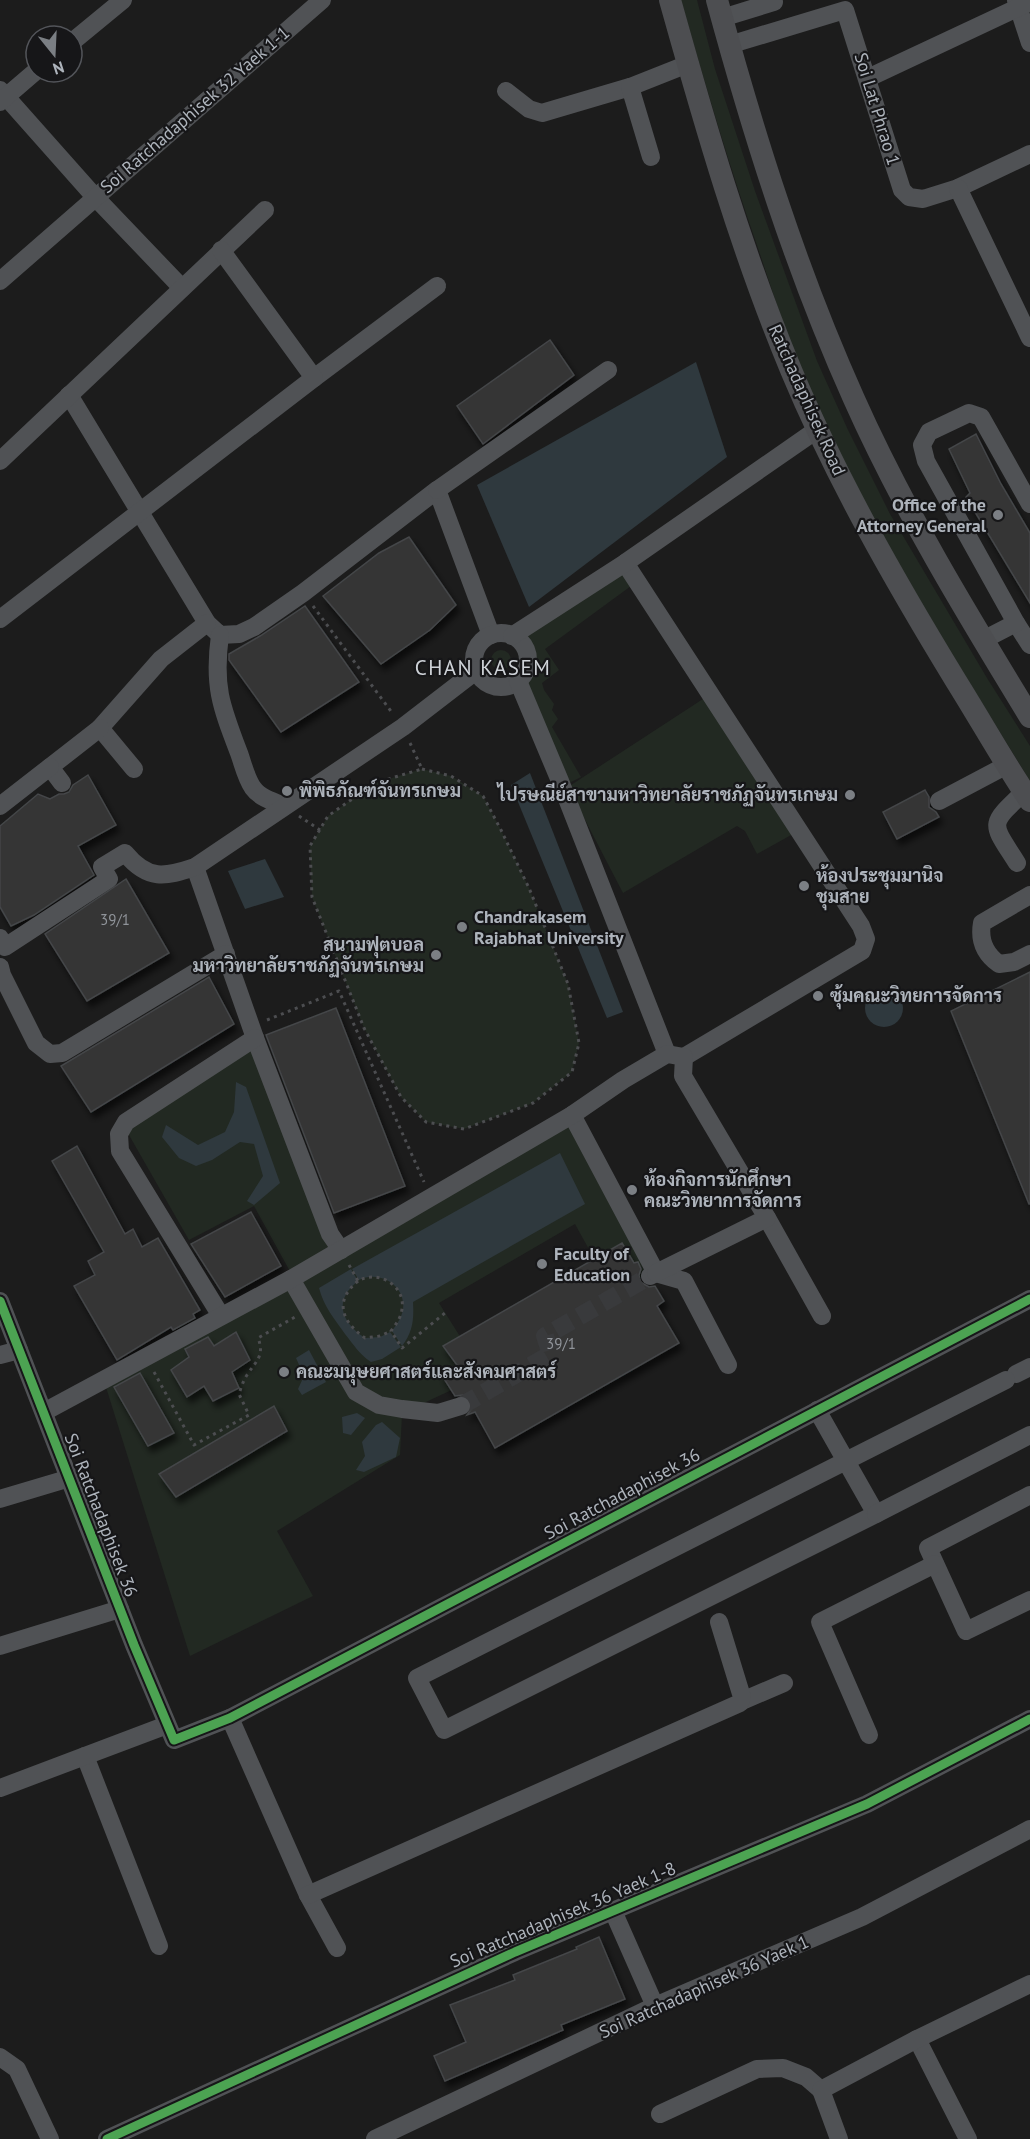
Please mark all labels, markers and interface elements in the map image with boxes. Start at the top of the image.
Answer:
street label: Soi Ratchadaphisek 32 Yaek 1-1 [95,21,294,198]
north arrow [24,24,84,84]
street label: Soi Lat Phrao 1 [849,50,906,168]
text: N [51,57,67,79]
street label: Ratchadaphisek Road [764,321,851,479]
place label: Office of the Attorney General [857,493,987,537]
marker: Office of the Attorney General [991,508,1005,522]
district label: CHAN KASEM [415,654,551,681]
place label: พิพิธภัณฑ์จันทรเกษม [299,778,461,802]
place label: ไปรษณีย์สาขามหาวิทยาลัยราชภัฏจันทรเกษม [495,782,838,807]
marker: พิพิธภัณฑ์จันทรเกษม [280,784,294,798]
marker: ไปรษณีย์สาขามหาวิทยาลัยราชภัฏจันทรเกษม [843,788,857,802]
place label: ห้องประชุมมานิจ ชุมสาย [816,864,944,911]
marker: ห้องประชุมมานิจ ชุมสาย [797,879,811,893]
place label: Chandrakasem Rajabhat University [474,905,624,949]
house number: 39/1 [100,910,130,929]
marker: Chandrakasem Rajabhat University [455,920,469,934]
place label: สนามฟุตบอล มหาวิทยาลัยราชภัฏจันทรเกษม [193,933,424,978]
marker: สนามฟุตบอล มหาวิทยาลัยราชภัฏจันทรเกษม [429,948,443,962]
place label: ซุ้มคณะวิทยการจัดการ [830,984,1002,1010]
marker: ซุ้มคณะวิทยการจัดการ [811,989,825,1003]
place label: ห้องกิจการนักศึกษา คณะวิทยาการจัดการ [644,1167,802,1212]
marker: ห้องกิจการนักศึกษา คณะวิทยาการจัดการ [625,1183,639,1197]
place label: Faculty of Education [554,1242,630,1286]
marker: Faculty of Education [535,1257,549,1271]
house number: 39/1 [546,1334,576,1353]
place label: คณะมนุษยศาสตร์และสังคมศาสตร์ [296,1359,558,1386]
marker: คณะมนุษยศาสตร์และสังคมศาสตร์ [277,1365,291,1379]
street label: Soi Ratchadaphisek 36 [60,1430,143,1600]
street label: Soi Ratchadaphisek 36 [540,1443,704,1544]
street label: Soi Ratchadaphisek 36 Yaek 1-8 [446,1856,679,1973]
street label: Soi Ratchadaphisek 36 Yaek 1 [595,1930,812,2043]

